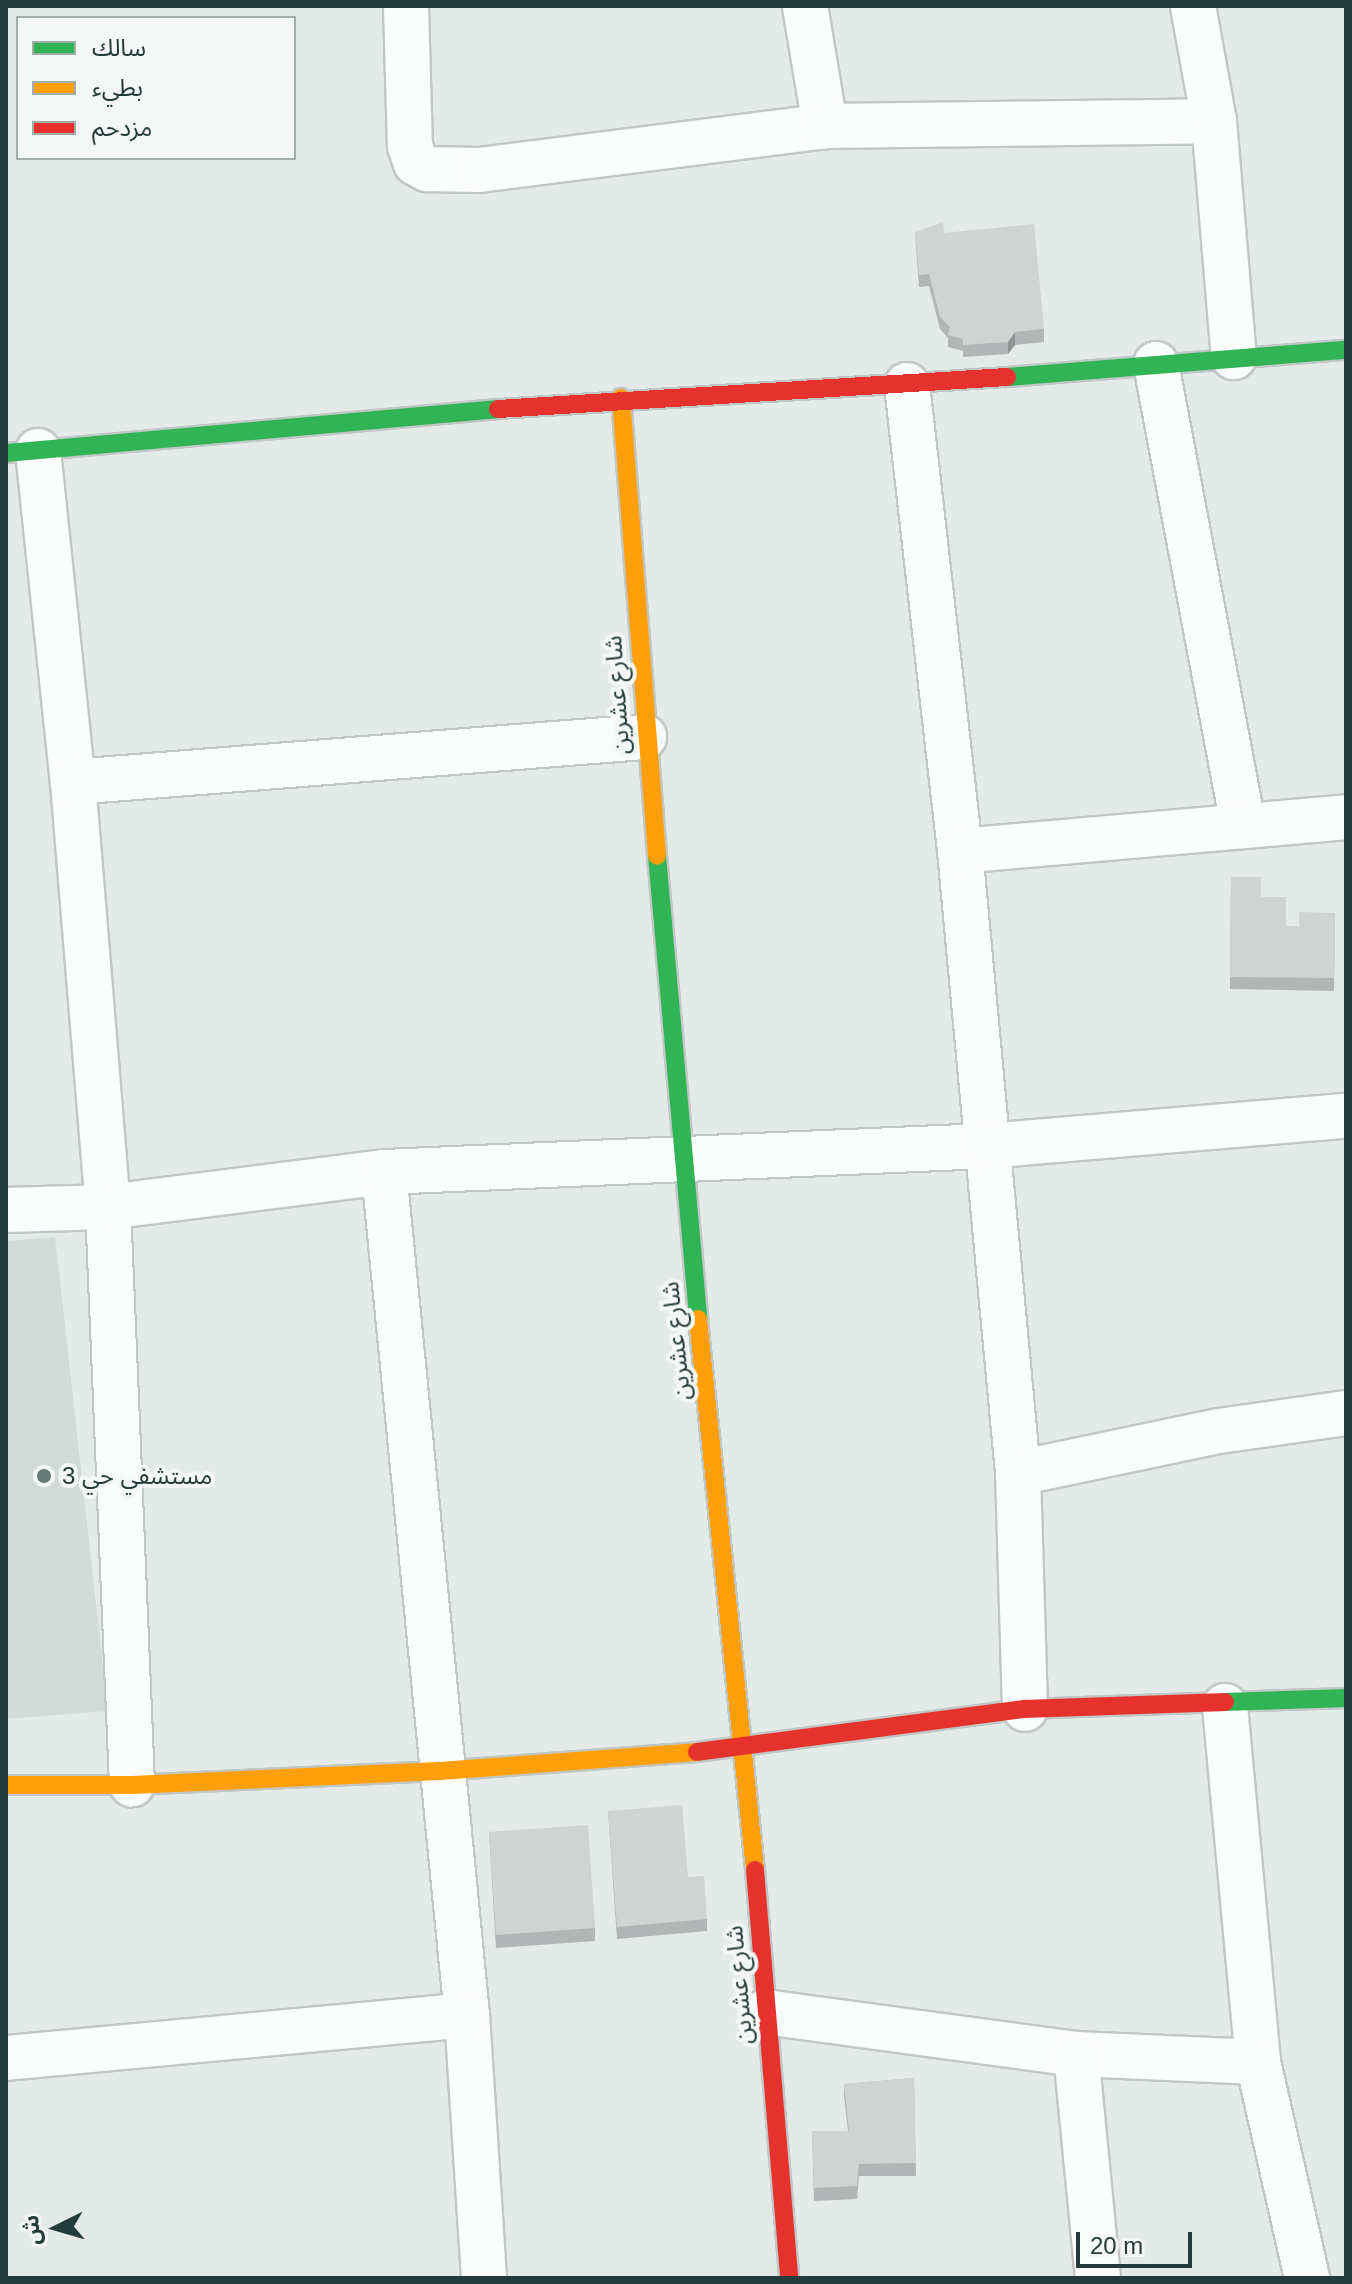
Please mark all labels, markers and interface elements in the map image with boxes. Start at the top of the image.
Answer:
legend [16,16,296,160]
text: سالك [92,34,146,61]
text: بطيء [92,74,143,101]
text: مزدحم [92,114,152,141]
street label: شارع عشرين [598,634,636,756]
street label: شارع عشرين [655,1280,697,1402]
place label: مستشفي حي 3 [62,1462,212,1490]
marker: مستشفي حي 3 [33,1465,55,1487]
street label: شارع عشرين [719,1924,759,2046]
north arrow [16,2188,96,2268]
text: ش [18,2214,45,2246]
scale bar [1080,2216,1196,2266]
text: 20 m [1090,2232,1143,2259]

